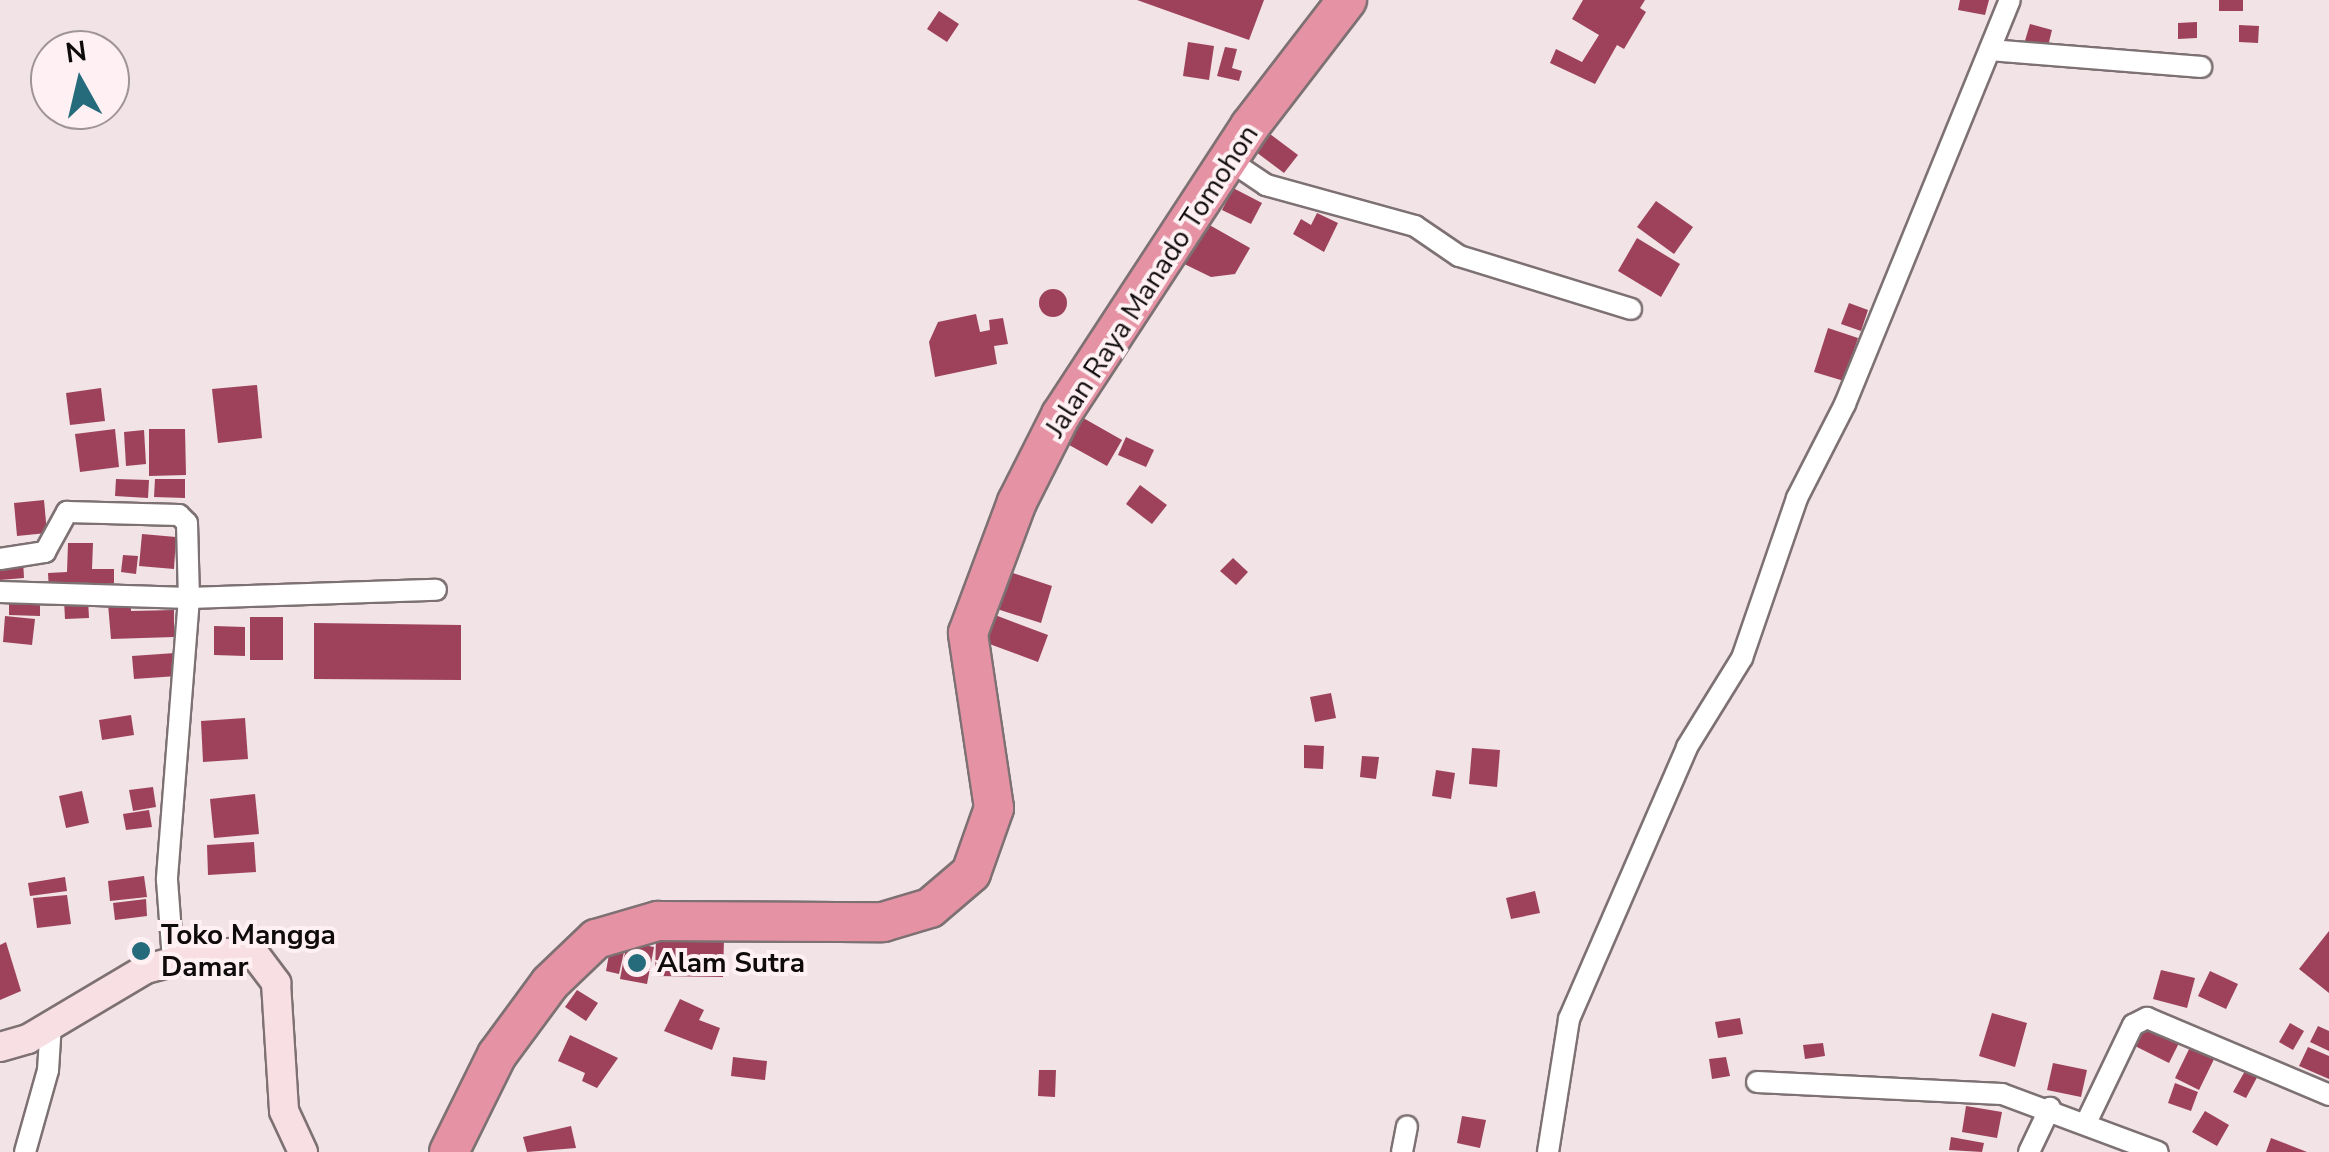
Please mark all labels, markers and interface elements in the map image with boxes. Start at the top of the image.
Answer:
north arrow [30,30,130,130]
text: N [63,32,89,73]
street label: Jalan Raya Manado Tomohon [1038,119,1266,443]
place label: Toko Mangga Damar [161,918,336,984]
marker: Toko Mangga Damar [130,940,152,962]
place label: Alam Sutra [657,946,805,980]
marker: Alam Sutra [626,952,648,974]

